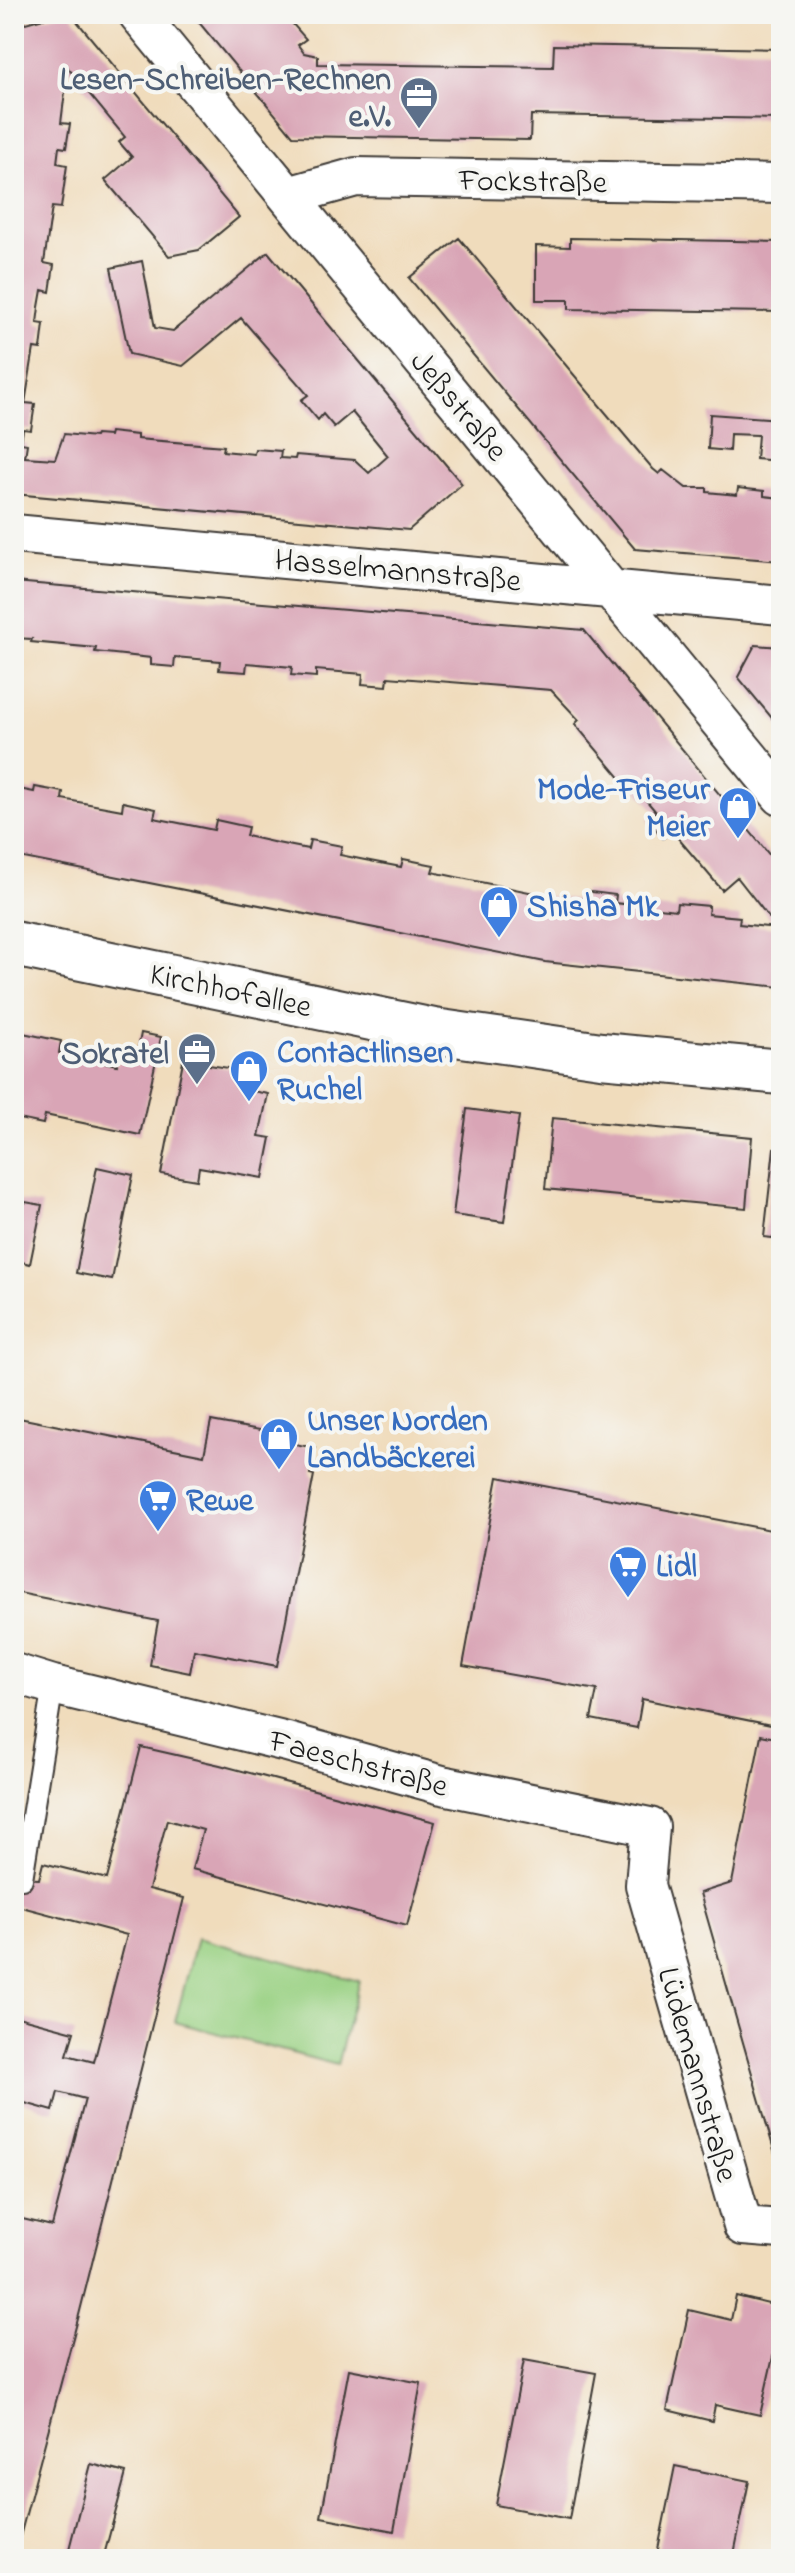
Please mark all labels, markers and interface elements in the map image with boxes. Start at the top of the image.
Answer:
place label: Lesen-Schreiben-Rechnen e.V. [60,58,391,142]
office icon: Lesen-Schreiben-Rechnen e.V. [398,75,440,130]
street label: Fockstraße [458,159,608,208]
street label: Jeßstraße [397,342,518,473]
street label: Hasselmannstraße [273,538,524,607]
place label: Mode-Friseur Meier [537,768,711,852]
shop icon: Mode-Friseur Meier [717,785,759,840]
shop icon: Shisha Mk [478,884,520,939]
place label: Shisha Mk [527,885,660,932]
street label: Kirchhofallee [145,952,316,1033]
office icon: Sokratel [176,1031,218,1086]
place label: Contactlinsen Ruchel [277,1031,454,1115]
place label: Sokratel [61,1032,169,1079]
shop icon: Contactlinsen Ruchel [228,1048,270,1103]
place label: Unser Norden Landbäckerei [307,1399,488,1483]
shop icon: Unser Norden Landbäckerei [258,1416,300,1471]
supermarket icon: Rewe [137,1478,179,1533]
place label: Rewe [186,1479,255,1526]
supermarket icon: Lidl [607,1544,649,1599]
place label: Lidl [656,1545,697,1592]
street label: Faeschstraße [262,1719,453,1812]
street label: Lüdemannstraße [643,1962,749,2188]

